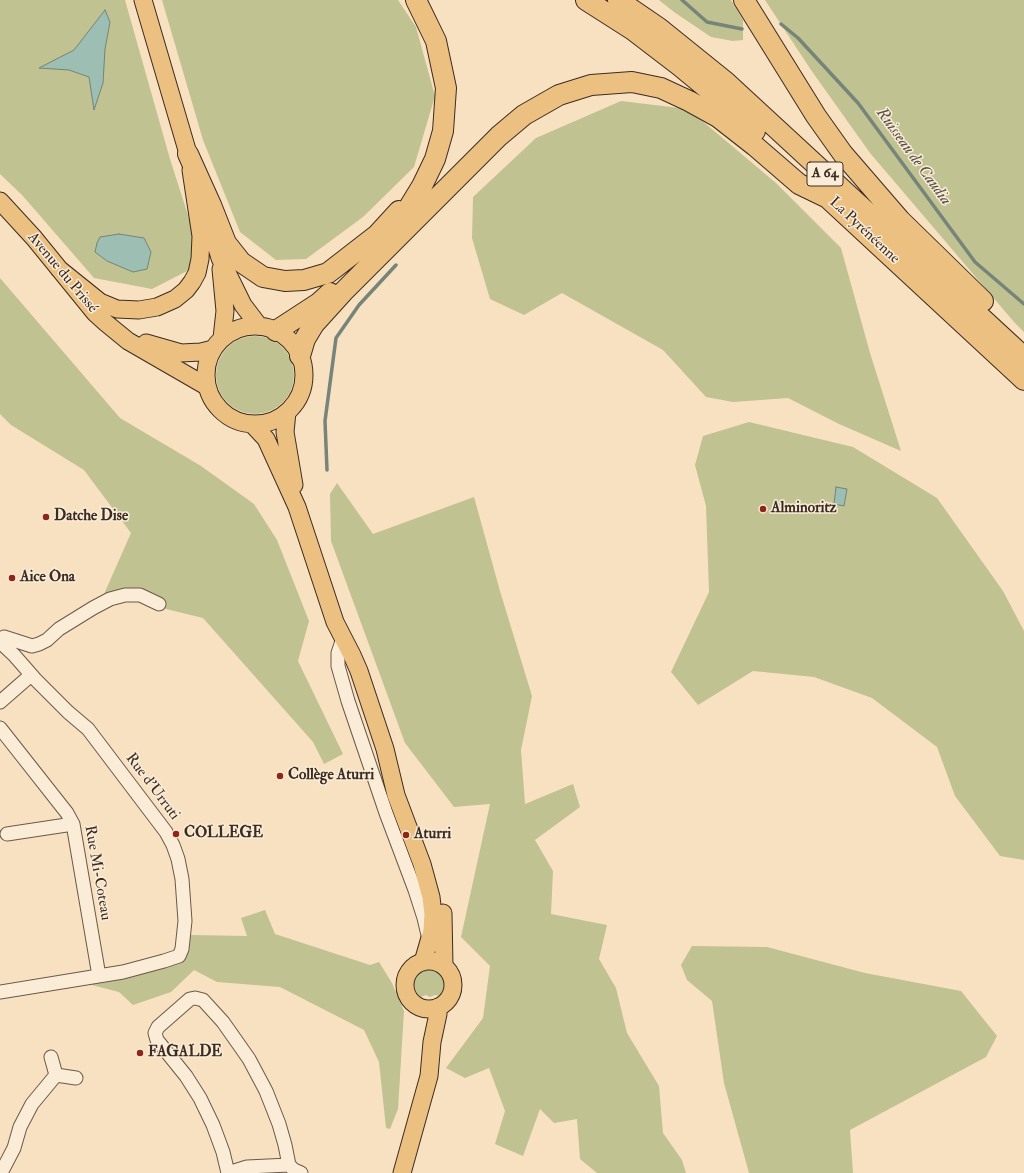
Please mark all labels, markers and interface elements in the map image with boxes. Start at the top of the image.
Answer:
water label: Ruisseau de Caudia [871,105,955,209]
road number: A 64 [807,162,843,186]
street label: La Pyrénéenne [825,194,903,268]
street label: Avenue du Prissé [23,229,101,317]
place label: Alminoritz [771,500,837,518]
marker: Alminoritz [758,504,768,514]
place label: Datche Dise [54,508,128,526]
marker: Datche Dise [41,512,51,522]
place label: Aice Ona [20,569,75,587]
marker: Aice Ona [7,573,17,583]
street label: Rue d'Urruti [121,750,183,824]
place label: Collège Aturri [288,767,374,785]
marker: Collège Aturri [275,771,285,781]
street label: Rue Mi-Coteau [80,824,114,922]
place label: COLLEGE [184,825,263,843]
place label: Aturri [414,826,451,844]
marker: COLLEGE [171,829,181,839]
marker: Aturri [401,830,411,840]
place label: FAGALDE [148,1044,222,1062]
marker: FAGALDE [135,1048,145,1058]

